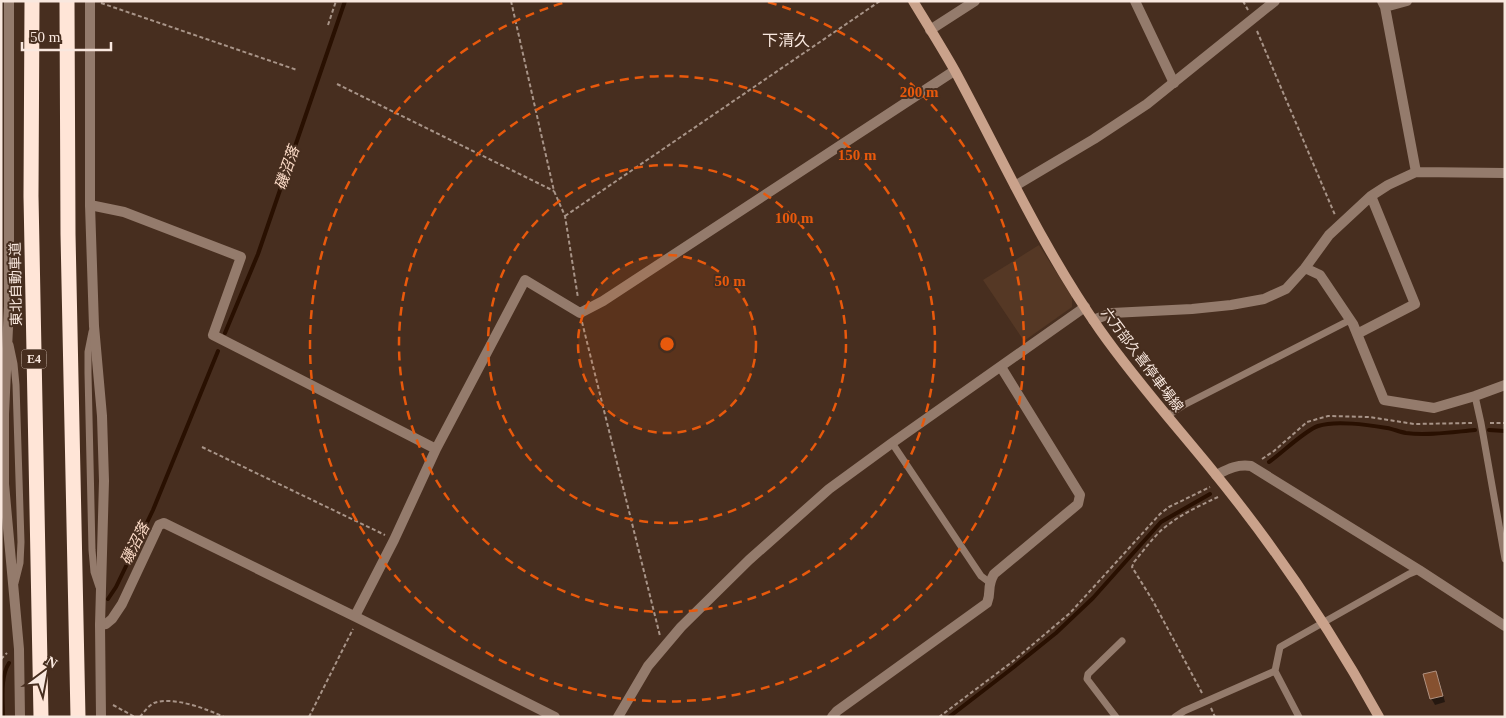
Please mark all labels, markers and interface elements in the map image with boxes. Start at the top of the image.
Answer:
scale bar [22,20,111,52]
text: 50 m [30,29,61,45]
district label: 下清久 [762,32,810,49]
text: 200 m [900,84,939,100]
water label: 磯沼落 [272,142,303,192]
text: 150 m [838,147,877,163]
text: 100 m [775,210,814,226]
street label: 東北自動車道 [7,242,24,326]
text: 50 m [714,273,746,289]
street label: 六万部久喜停車場線 [1098,305,1186,415]
centre of rings [658,335,676,353]
road number: E4 [22,349,46,368]
water label: 磯沼落 [118,519,153,568]
north arrow [20,648,70,698]
text: N [43,653,60,671]

